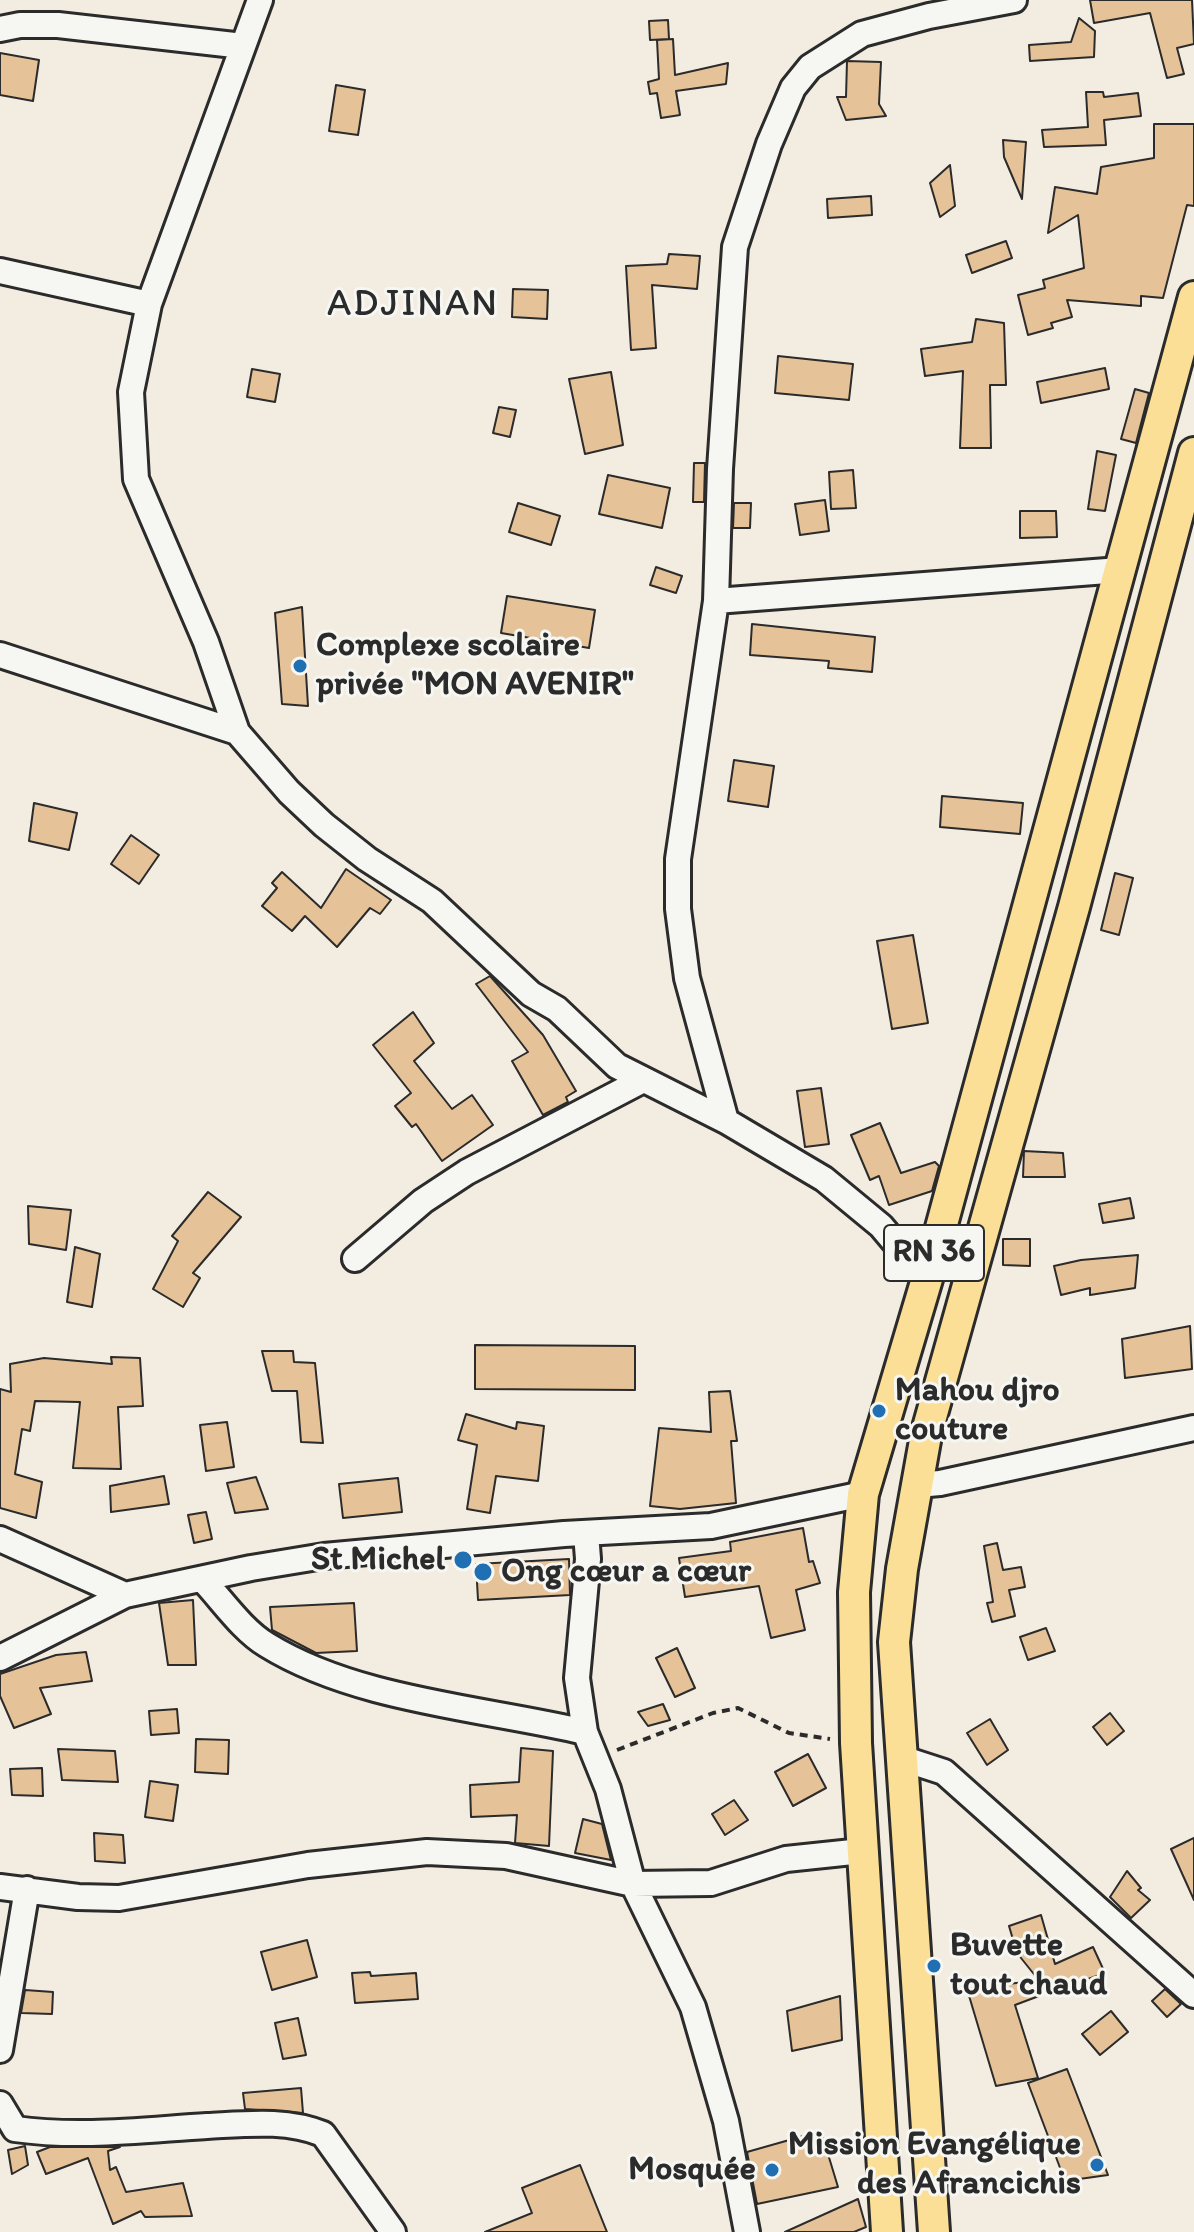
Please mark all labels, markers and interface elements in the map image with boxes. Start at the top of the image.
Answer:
district label: ADJINAN [330,282,496,328]
place label: Complexe scolaire privée "MON AVENIR" [316,626,634,706]
marker: Complexe scolaire privée "MON AVENIR" [291,657,309,675]
road number: RN 36 [884,1225,984,1281]
place label: Mahou djro couture [895,1371,1060,1450]
marker: Mahou djro couture [870,1402,888,1420]
place label: St Michel [311,1540,445,1580]
marker: St Michel [452,1549,474,1571]
place label: Ong cœur a cœur [501,1552,751,1592]
marker: Ong cœur a cœur [472,1561,494,1583]
place label: Buvette tout chaud [950,1926,1107,2006]
marker: Buvette tout chaud [925,1957,943,1975]
place label: Mission Evangélique des Afrancichis [788,2125,1081,2204]
place label: Mosquée [628,2150,756,2190]
marker: Mission Evangélique des Afrancichis [1088,2156,1106,2174]
marker: Mosquée [763,2161,781,2179]

